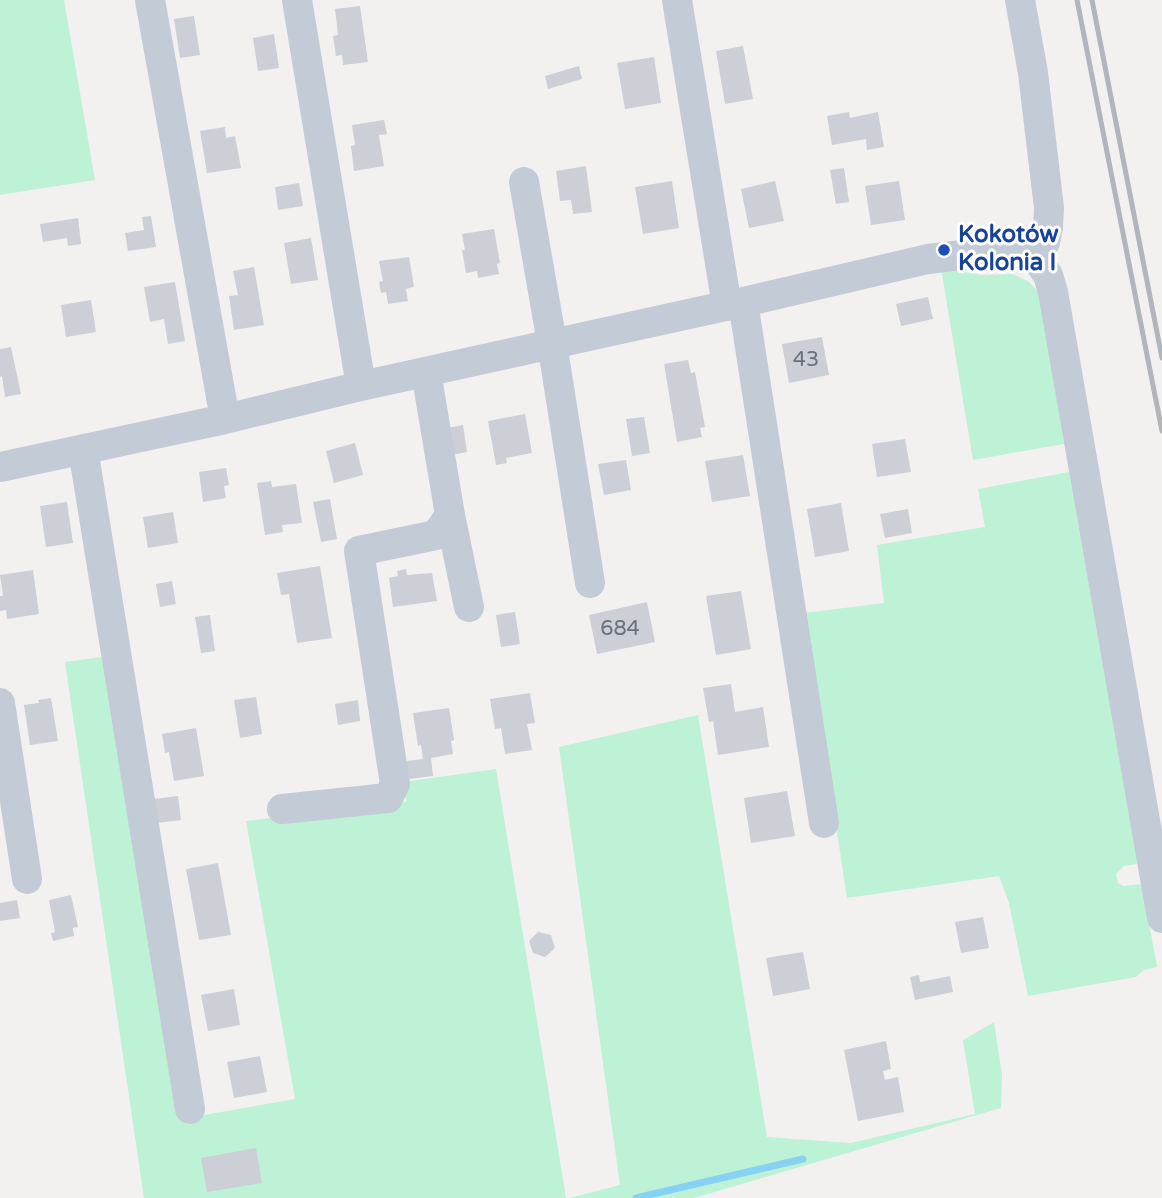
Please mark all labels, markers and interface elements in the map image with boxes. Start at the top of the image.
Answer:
place label: Kokotów Kolonia I [958,222,1058,278]
marker: Kokotów Kolonia I [936,242,952,258]
house number: 43 [793,347,819,373]
house number: 684 [600,616,640,642]

